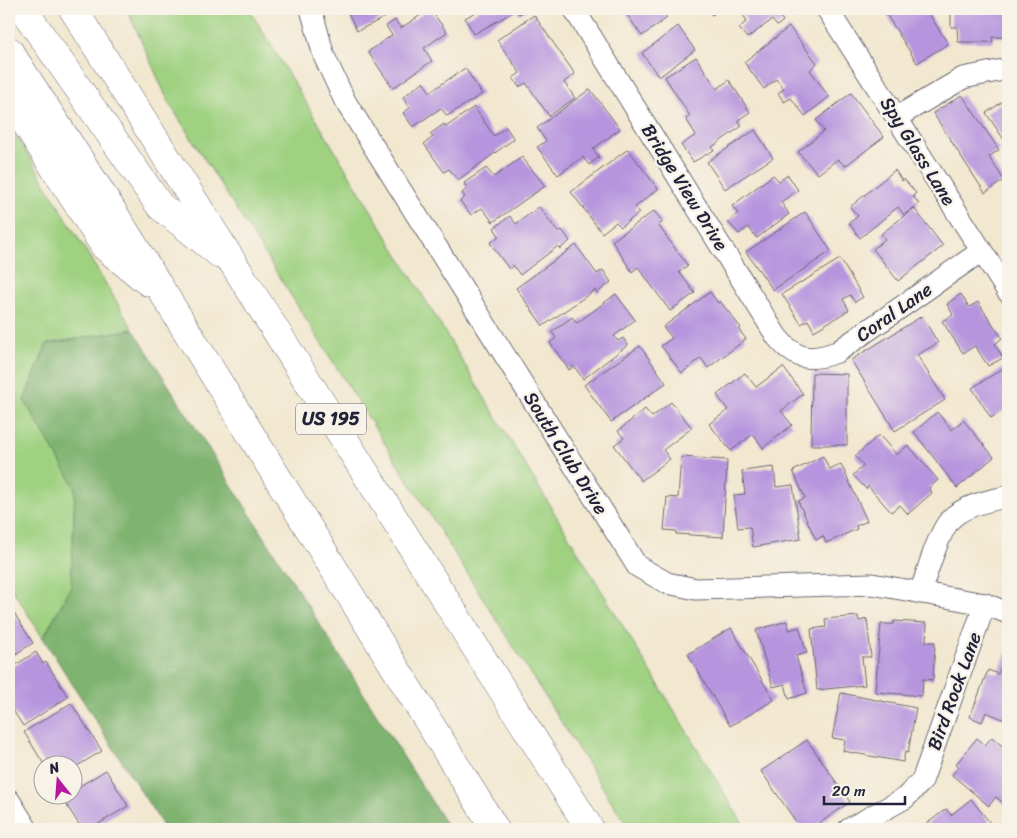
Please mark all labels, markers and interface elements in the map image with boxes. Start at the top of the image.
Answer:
street label: Spy Glass Lane [871,90,965,212]
street label: Bridge View Drive [633,117,737,257]
street label: Coral Lane [849,273,940,351]
street label: South Club Drive [515,385,617,522]
road number: US 195 [296,404,366,434]
street label: Bird Rock Lane [917,627,991,755]
text: N [45,755,63,782]
north arrow [32,756,82,806]
scale bar [824,773,906,805]
text: 20 m [832,778,866,804]

